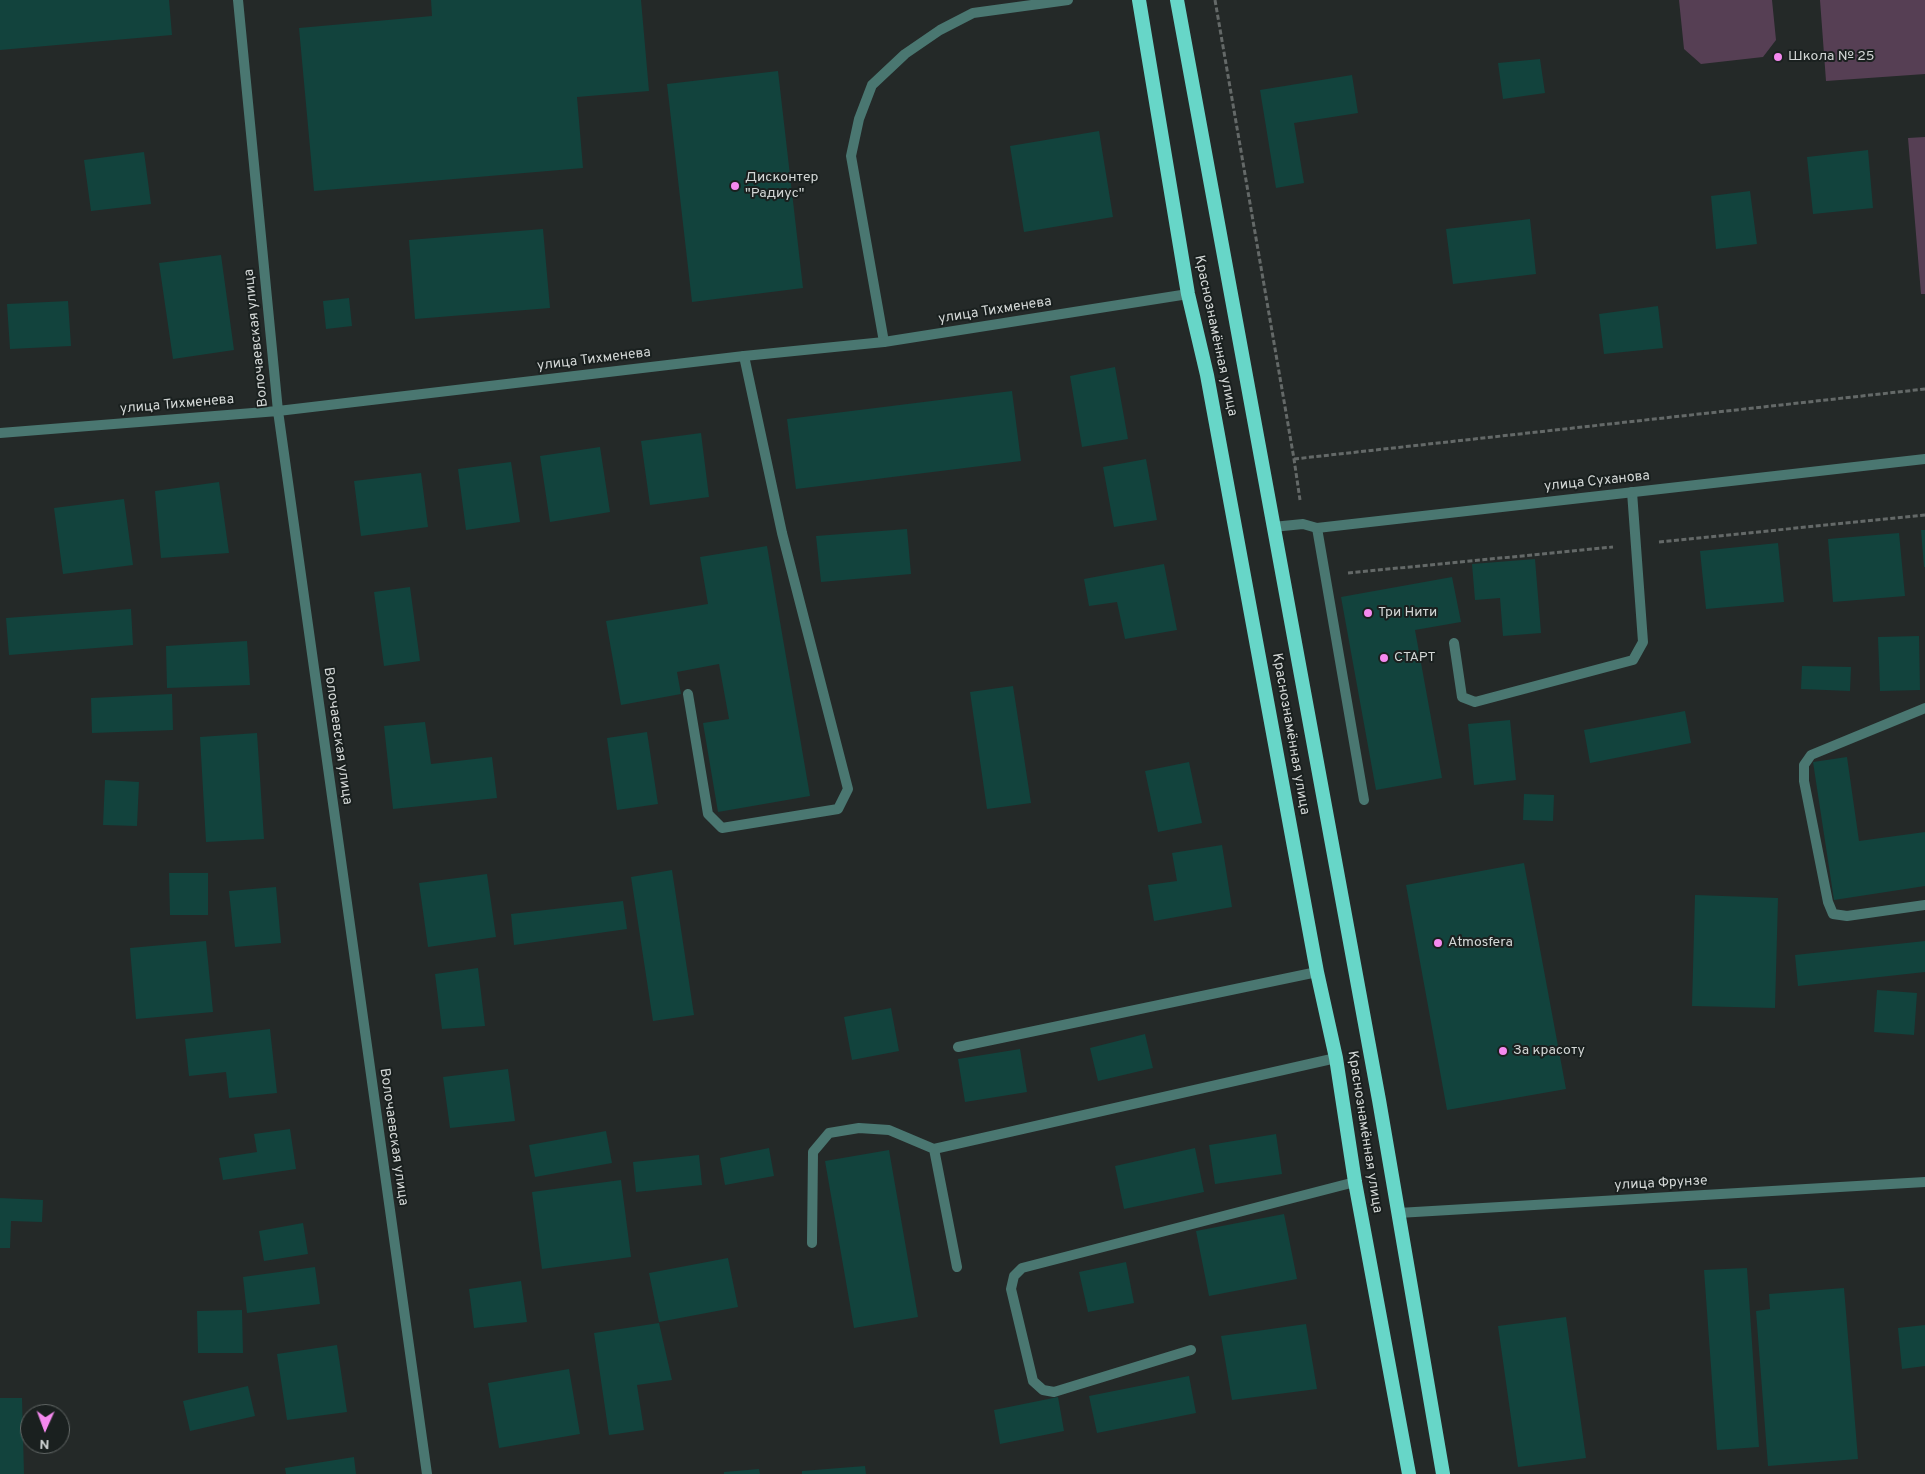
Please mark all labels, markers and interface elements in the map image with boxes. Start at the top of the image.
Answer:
place label: Школа № 25 [1788,49,1875,65]
marker: Школа № 25 [1772,51,1784,63]
place label: Дисконтер "Радиус" [745,170,818,202]
marker: Дисконтер "Радиус" [729,180,741,192]
street label: Краснознамённая улица [1190,254,1240,418]
street label: Волочаевская улица [241,268,273,408]
street label: улица Тихменева [937,294,1053,328]
street label: улица Тихменева [536,345,652,375]
street label: улица Тихменева [119,392,235,418]
street label: улица Суханова [1543,468,1651,496]
place label: Три Нити [1378,605,1437,621]
marker: Три Нити [1362,607,1374,619]
place label: СТАРТ [1394,650,1436,666]
street label: Краснознамённая улица [1267,652,1313,816]
marker: СТАРТ [1378,652,1390,664]
street label: Волочаевская улица [319,666,355,806]
place label: Atmosfera [1448,935,1513,951]
marker: Atmosfera [1432,937,1444,949]
place label: За красоту [1513,1043,1585,1059]
marker: За красоту [1497,1045,1509,1057]
street label: Краснознамённая улица [1343,1050,1385,1214]
street label: Волочаевская улица [375,1067,411,1207]
street label: улица Фрунзе [1614,1173,1708,1195]
north arrow [20,1404,70,1454]
text: N [39,1435,50,1452]

